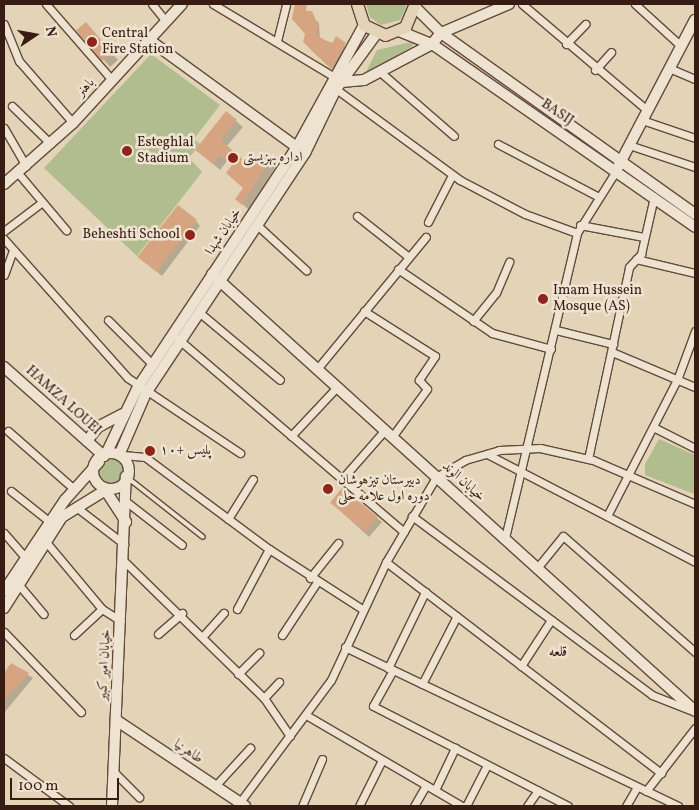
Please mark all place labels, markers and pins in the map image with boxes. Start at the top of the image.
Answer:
place label: Central Fire Station [102,26,173,58]
marker: Central Fire Station [86,36,98,48]
place label: Esteghlal Stadium [137,135,194,168]
marker: Esteghlal Stadium [121,145,133,157]
place label: اداره بهزیستی [243,150,302,166]
marker: اداره بهزیستی [227,152,239,164]
place label: Beheshti School [82,227,180,243]
marker: Beheshti School [184,229,196,241]
place label: Imam Hussein Mosque (AS) [553,283,642,316]
marker: Imam Hussein Mosque (AS) [537,293,549,305]
place label: پلیس +۱۰ [160,443,211,459]
marker: پلیس +۱۰ [144,445,156,457]
place label: دبیرستان تیزهوشان دوره اول علامه حلی [338,473,430,506]
marker: دبیرستان تیزهوشان دوره اول علامه حلی [322,483,334,495]

